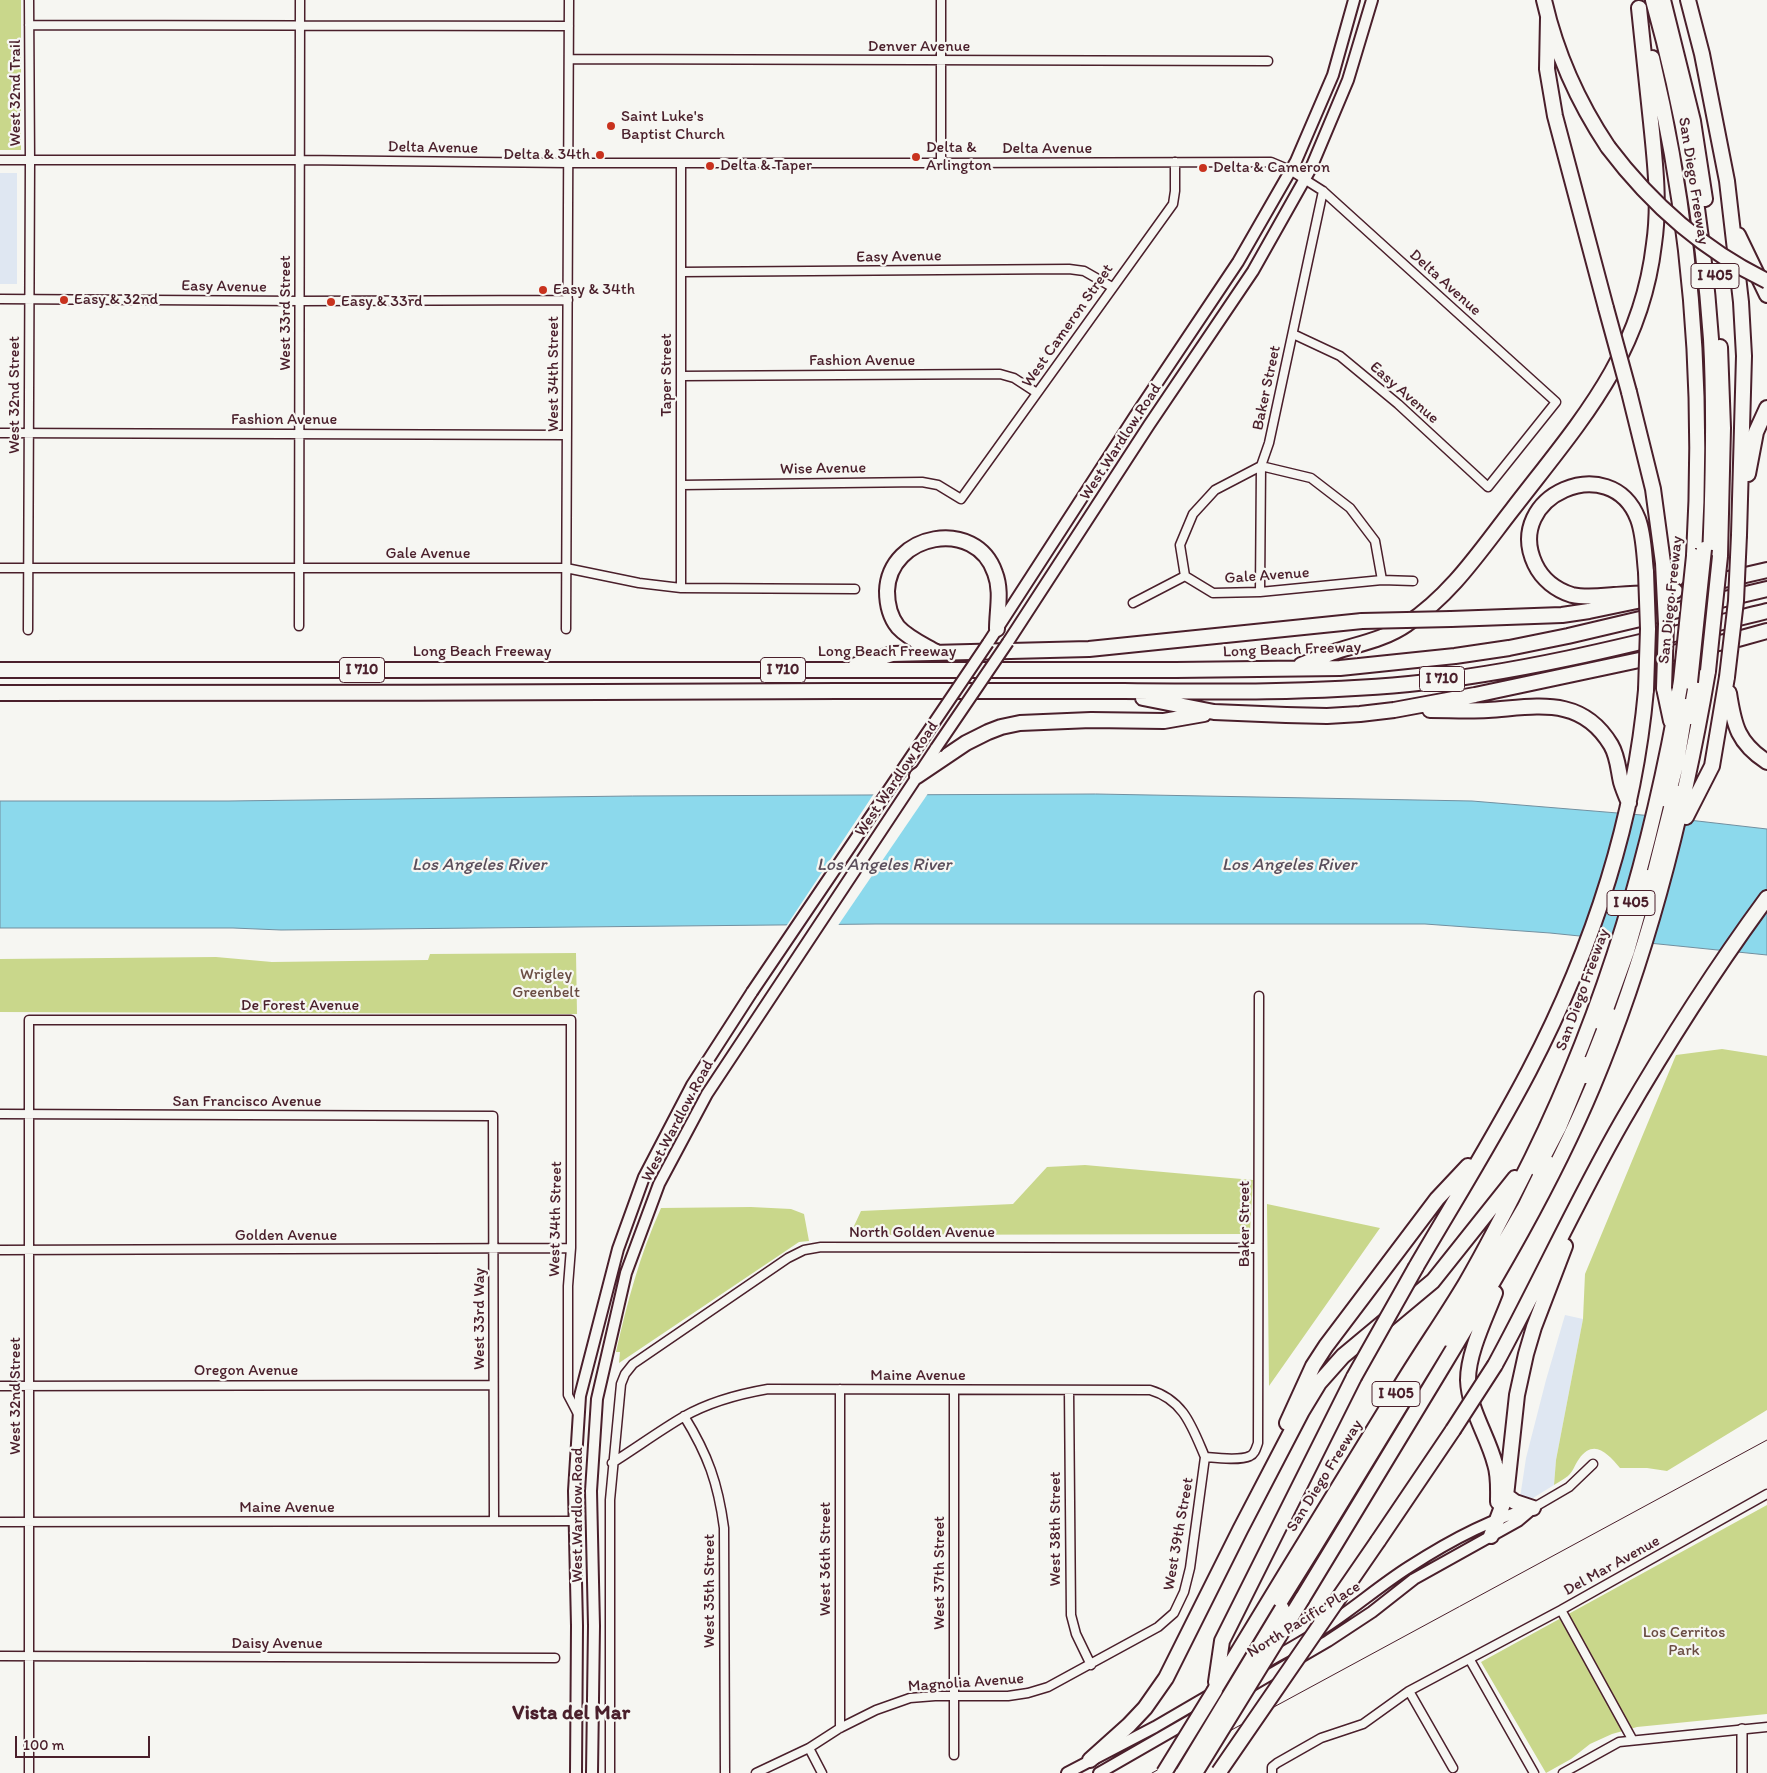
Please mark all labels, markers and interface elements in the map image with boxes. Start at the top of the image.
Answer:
street label: Denver Avenue [868,37,970,57]
street label: West 32nd Trail [6,40,26,146]
place label: Saint Luke's Baptist Church [621,107,725,145]
street label: San Diego Freeway [1673,116,1713,246]
marker: Saint Luke's Baptist Church [605,120,617,132]
street label: Delta Avenue [388,138,478,158]
place label: Delta & Arlington [926,138,992,176]
street label: Delta Avenue [1002,139,1092,159]
place label: Delta & 34th [503,145,590,165]
marker: Delta & 34th [594,149,606,161]
marker: Delta & Arlington [910,151,922,163]
place label: Delta & Taper [720,156,812,176]
place label: Delta & Cameron [1213,158,1330,178]
marker: Delta & Taper [704,160,716,172]
marker: Delta & Cameron [1197,162,1209,174]
street label: Delta Avenue [1405,246,1485,320]
street label: Easy Avenue [856,247,942,267]
street label: West 33rd Street [276,255,296,371]
street label: West Cameron Street [1018,261,1118,391]
road number: I 405 [1691,264,1739,288]
street label: Easy Avenue [181,277,267,297]
place label: Easy & 34th [553,280,635,300]
marker: Easy & 34th [537,284,549,296]
place label: Easy & 32nd [74,290,158,310]
place label: Easy & 33rd [341,292,423,312]
marker: Easy & 32nd [58,294,70,306]
marker: Easy & 33rd [325,296,337,308]
street label: West 34th Street [544,316,564,432]
street label: Taper Street [657,333,677,417]
street label: West 32nd Street [5,336,25,454]
street label: Baker Street [1249,344,1285,432]
street label: Fashion Avenue [809,351,915,371]
street label: Easy Avenue [1365,358,1443,428]
street label: West Wardlow Road [1076,380,1166,504]
street label: Fashion Avenue [231,410,337,430]
street label: Wise Avenue [780,459,866,479]
street label: San Diego Freeway [1655,535,1687,665]
street label: Gale Avenue [385,544,471,564]
street label: Gale Avenue [1224,563,1310,589]
street label: Long Beach Freeway [1222,638,1362,662]
street label: Long Beach Freeway [413,642,551,662]
street label: Long Beach Freeway [818,642,956,662]
road number: I 710 [340,658,384,682]
road number: I 710 [760,658,806,682]
road number: I 710 [1420,666,1464,692]
street label: West Wardlow Road [851,717,943,841]
water label: Los Angeles River [412,854,546,876]
water label: Los Angeles River [817,854,951,876]
water label: Los Angeles River [1222,854,1356,876]
road number: I 405 [1607,890,1655,916]
street label: San Diego Freeway [1552,926,1614,1054]
park label: Wrigley Greenbelt [512,965,580,1003]
street label: De Forest Avenue [241,996,359,1016]
street label: West Wardlow Road [638,1057,718,1185]
street label: San Francisco Avenue [172,1092,322,1112]
street label: West 34th Street [545,1161,567,1277]
street label: Baker Street [1235,1181,1255,1267]
street label: North Golden Avenue [849,1223,995,1243]
street label: Golden Avenue [235,1226,337,1246]
street label: West 33rd Way [470,1268,490,1370]
street label: West 32nd Street [6,1337,26,1455]
street label: Oregon Avenue [194,1361,298,1381]
street label: Maine Avenue [870,1366,966,1386]
road number: I 405 [1372,1382,1420,1406]
street label: San Diego Freeway [1283,1416,1367,1536]
street label: West Wardlow Road [568,1447,588,1583]
street label: West 38th Street [1046,1471,1066,1587]
street label: West 39th Street [1160,1476,1198,1592]
street label: Maine Avenue [239,1498,335,1518]
street label: West 36th Street [816,1502,836,1616]
street label: West 37th Street [930,1516,950,1630]
street label: Del Mar Avenue [1560,1532,1664,1600]
street label: West 35th Street [700,1534,720,1648]
street label: North Pacific Place [1244,1577,1364,1663]
park label: Los Cerritos Park [1643,1623,1725,1661]
street label: Daisy Avenue [231,1634,323,1654]
street label: Magnolia Avenue [907,1669,1025,1697]
district label: Vista del Mar [512,1701,630,1727]
scale bar [18,1726,152,1758]
text: 100 m [23,1736,64,1754]

